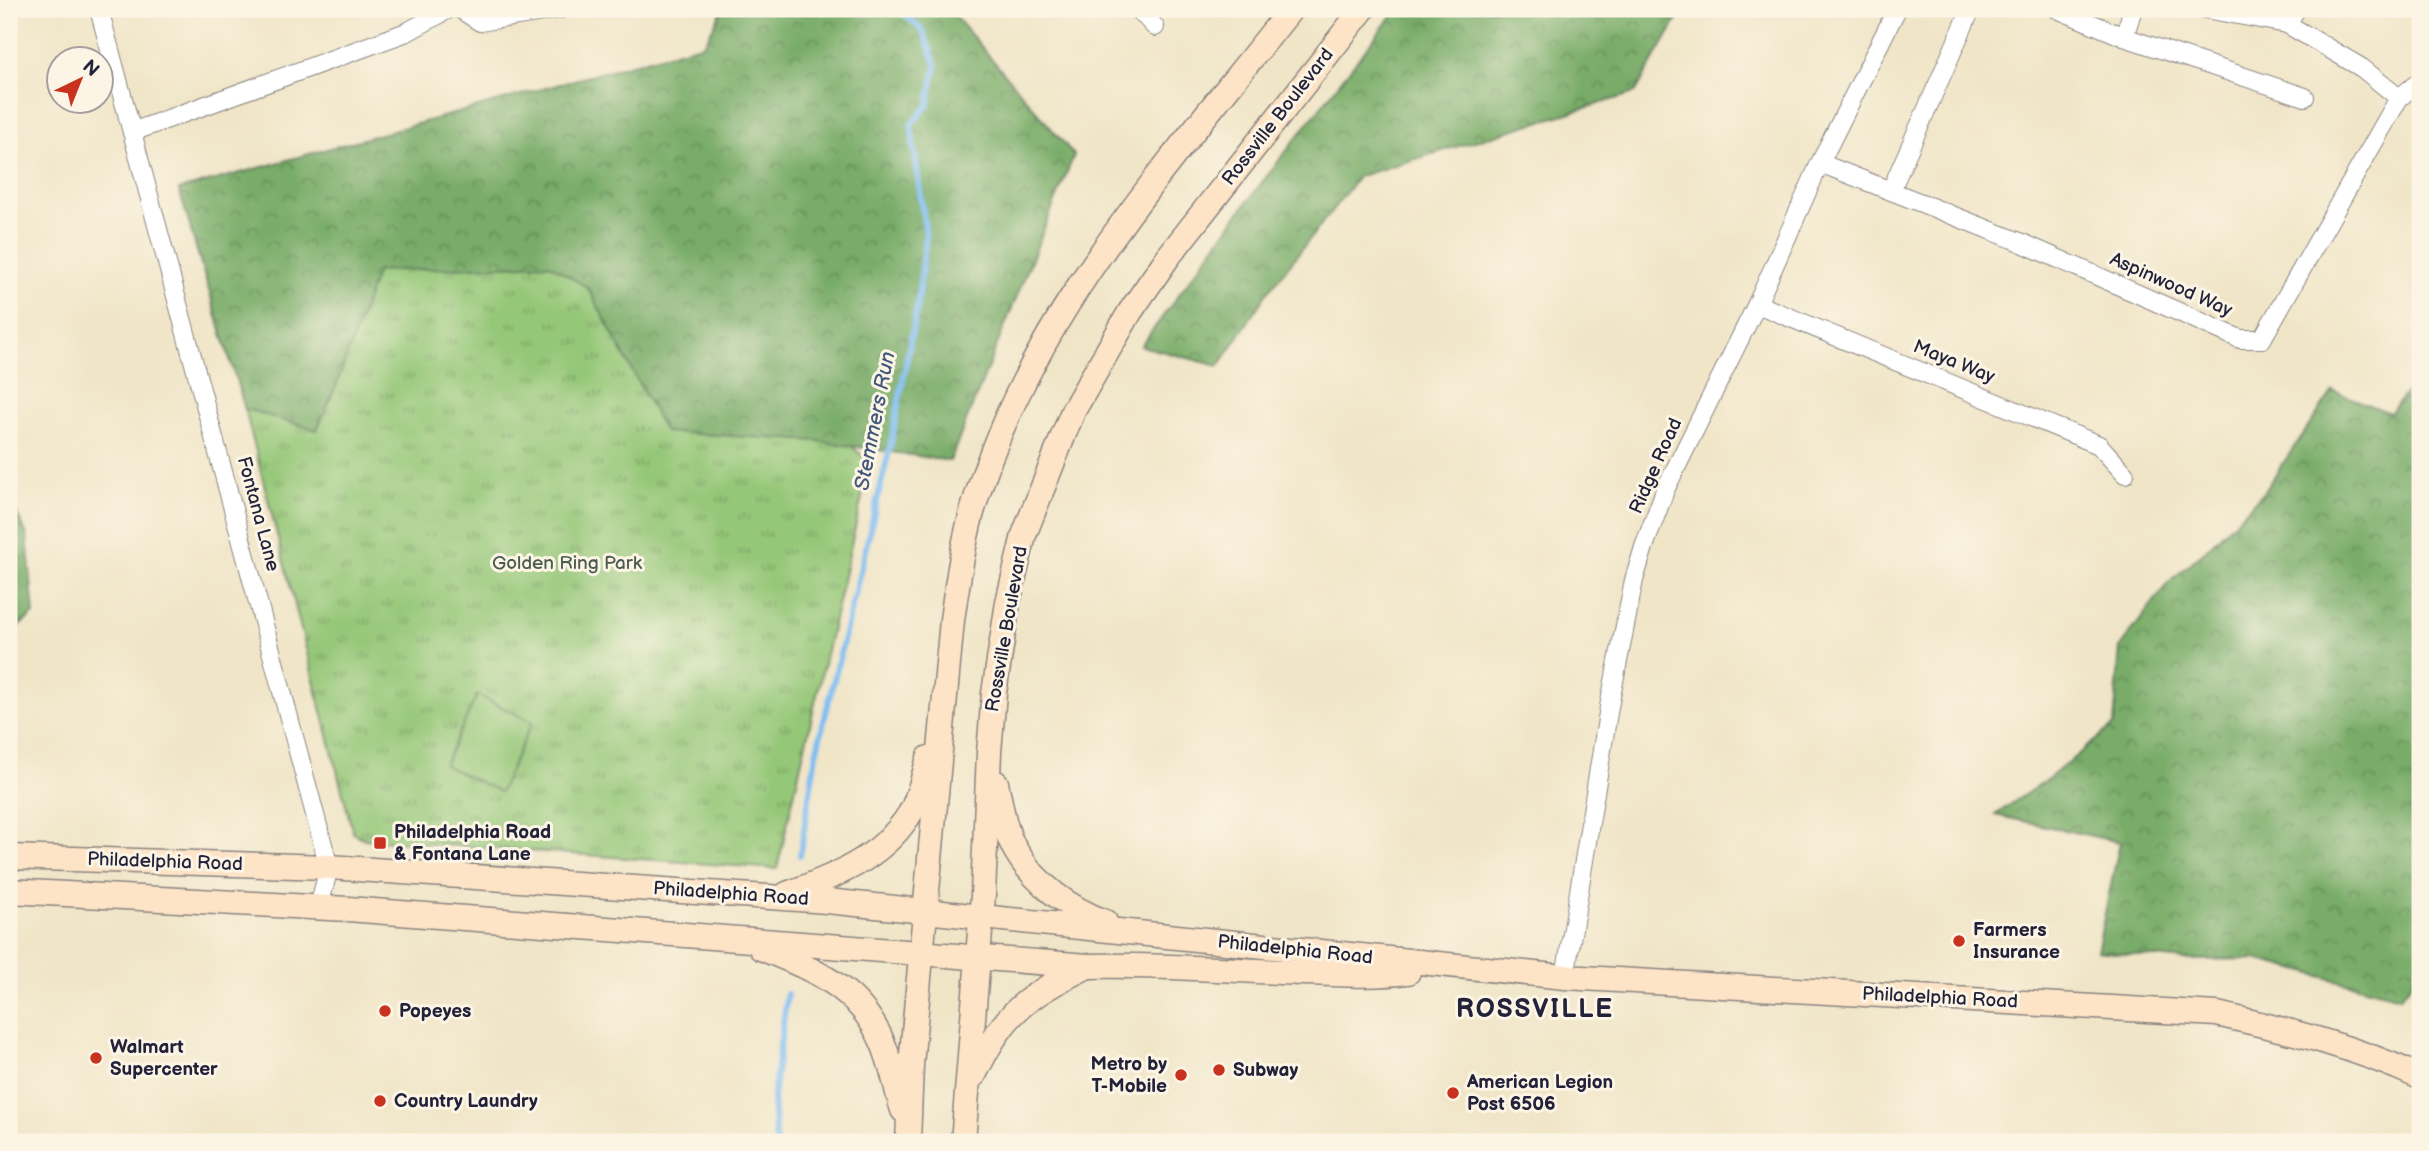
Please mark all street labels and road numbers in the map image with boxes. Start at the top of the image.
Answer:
street label: Rossville Boulevard [1217,44,1339,190]
street label: Aspinwood Way [2106,248,2236,322]
street label: Maya Way [1910,335,1999,389]
street label: Ridge Road [1625,415,1687,517]
street label: Fontana Lane [232,454,284,574]
street label: Rossville Boulevard [981,544,1033,714]
street label: Philadelphia Road [87,848,243,876]
street label: Philadelphia Road [652,877,810,911]
street label: Philadelphia Road [1216,930,1374,970]
street label: Philadelphia Road [1862,982,2018,1014]

